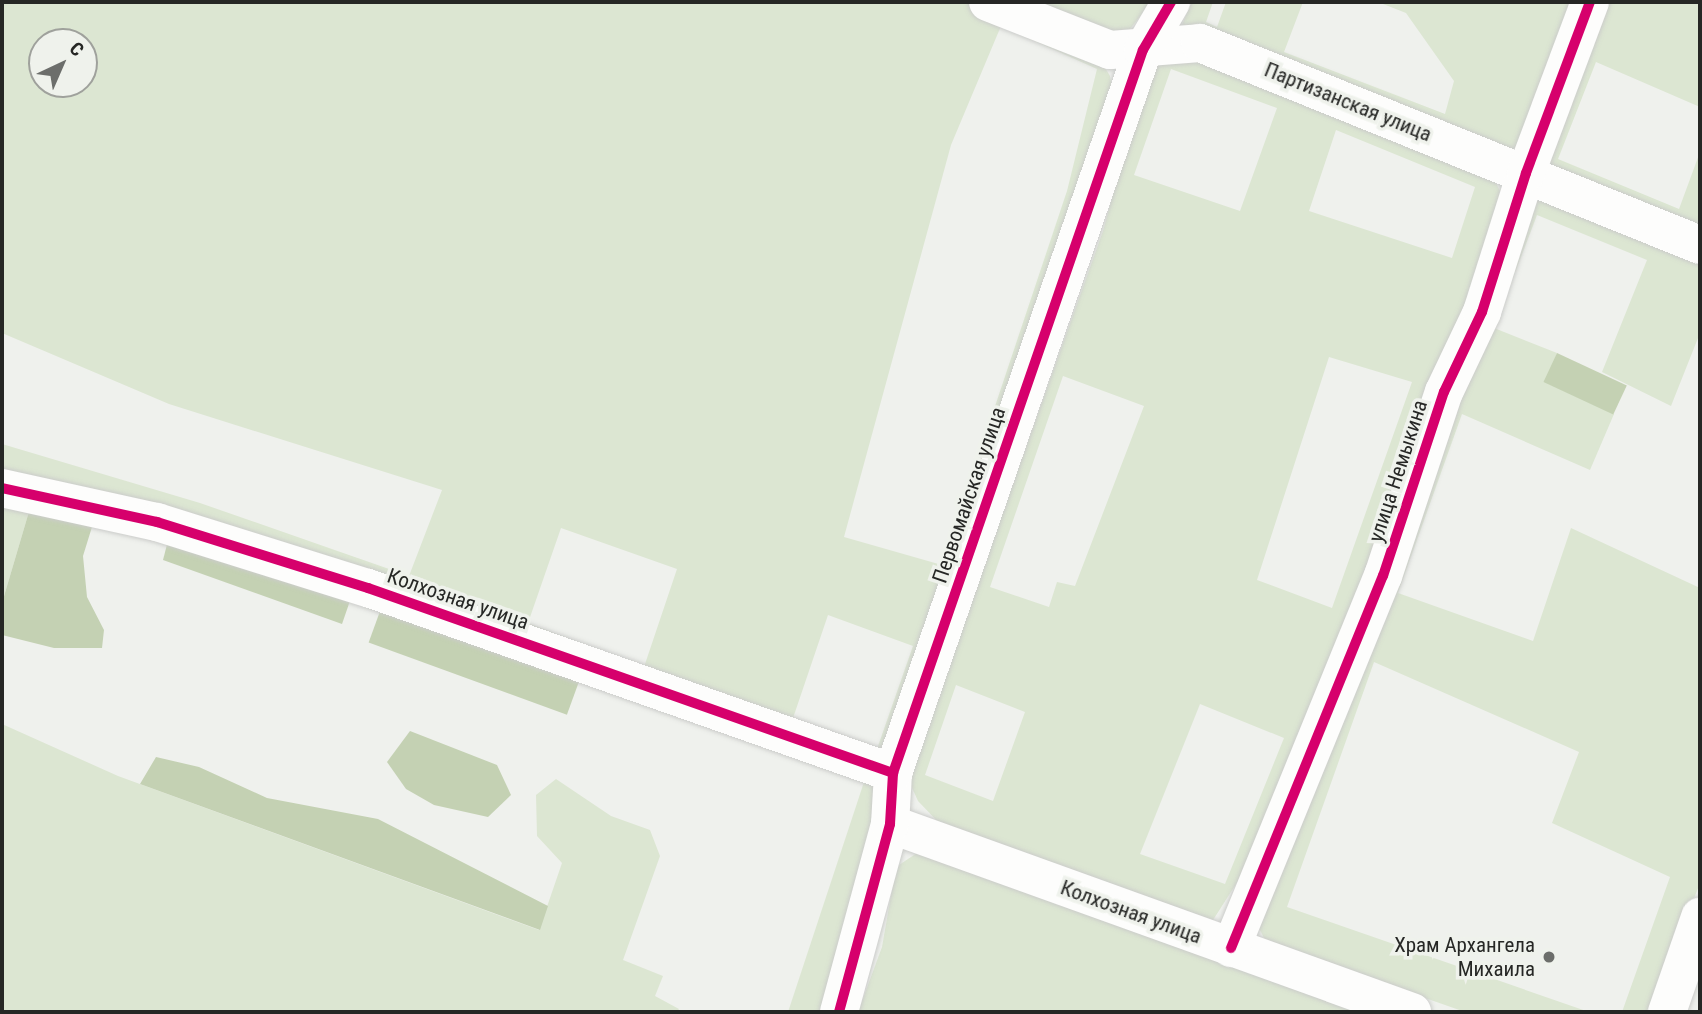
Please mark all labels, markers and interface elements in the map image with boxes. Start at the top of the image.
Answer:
north arrow [28,28,98,98]
text: С [65,37,88,61]
street label: Партизанская улица [1261,57,1435,147]
street label: улица Немыкина [1363,397,1433,545]
street label: Первомайская улица [927,404,1011,586]
street label: Колхозная улица [384,563,532,635]
street label: Колхозная улица [1057,875,1205,949]
place label: Храм Архангела Михаила [1394,932,1535,982]
marker: Храм Архангела Михаила [1541,949,1557,965]

